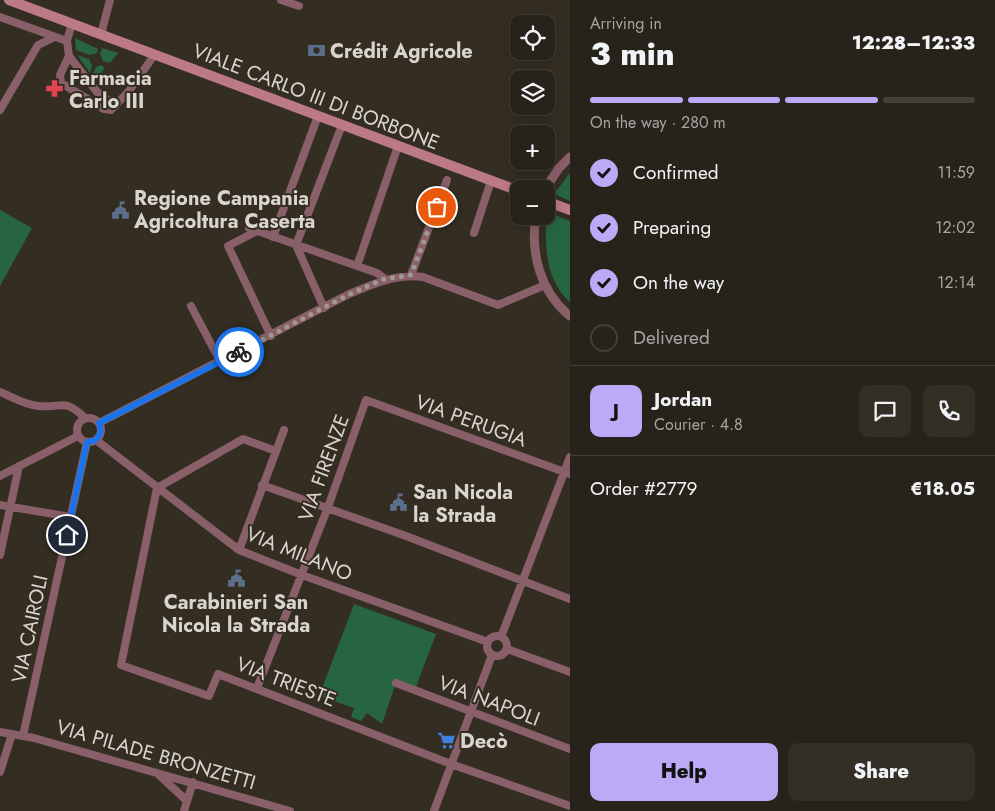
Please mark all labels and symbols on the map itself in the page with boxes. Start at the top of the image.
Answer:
street label: VIALE CARLO III DI BORBONE [188,36,444,158]
place label: Crédit Agricole [330,37,473,66]
bank icon: Crédit Agricole [306,41,326,61]
place label: Farmacia Carlo III [69,64,152,116]
pharmacy icon: Farmacia Carlo III [45,79,65,99]
place label: Regione Campania Agricoltura Caserta [133,184,315,236]
pin [416,186,458,228]
public building icon: Regione Campania Agricoltura Caserta [110,200,130,220]
courier [214,327,264,377]
street label: VIA PERUGIA [411,387,531,455]
street label: VIA FIRENZE [291,411,357,525]
place label: San Nicola la Strada [413,478,513,530]
public building icon: San Nicola la Strada [389,493,409,513]
pin [46,514,88,556]
street label: VIA MILANO [241,519,357,589]
public building icon: Carabinieri San Nicola la Strada [226,568,246,588]
street label: VIA CAIROLI [4,572,56,686]
place label: Carabinieri San Nicola la Strada [162,588,310,640]
street label: VIA TRIESTE [232,650,340,714]
street label: VIA NAPOLI [434,668,544,734]
street label: VIA PILADE BRONZETTI [53,713,259,797]
place label: Decò [460,727,508,756]
supermarket icon: Decò [436,731,456,751]

